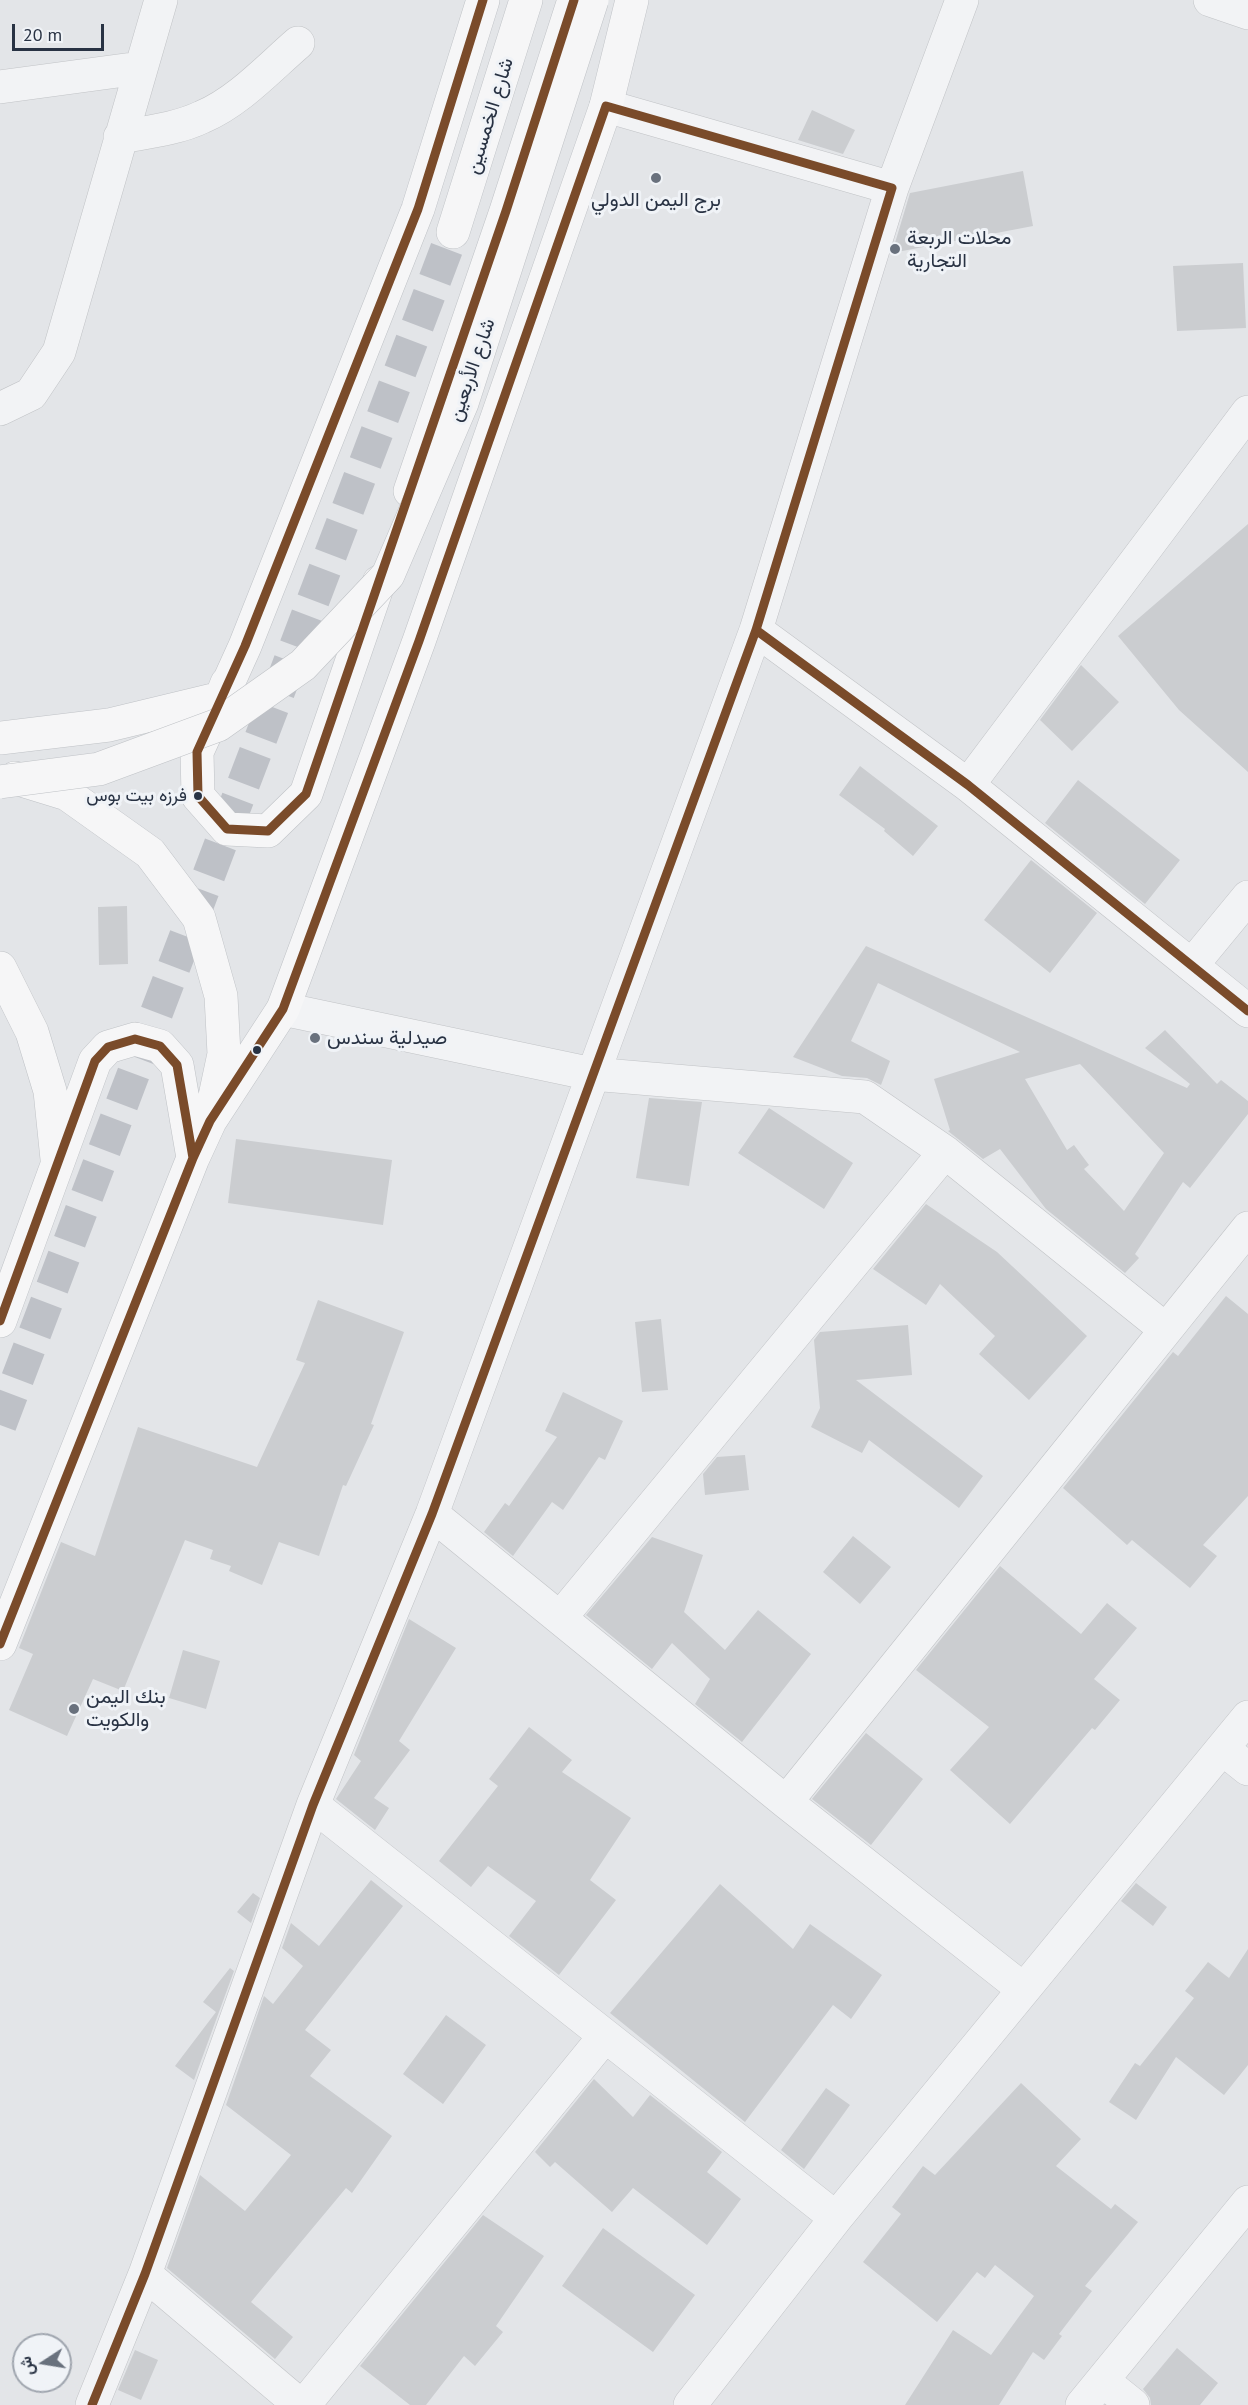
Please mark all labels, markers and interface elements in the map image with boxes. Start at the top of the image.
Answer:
scale bar [15,12,106,50]
text: 20 m [23,23,62,46]
street label: شارع الخمسين [461,55,519,177]
marker: برج اليمن الدولي [649,171,663,185]
place label: برج اليمن الدولي [591,188,721,212]
place label: محلات الربعة التجارية [907,226,1012,273]
marker: محلات الربعة التجارية [888,242,902,256]
street label: شارع الأربعين [443,315,501,425]
place label: فرزه بيت بوس [86,785,187,807]
marker: فرزه بيت بوس [192,790,204,802]
place label: صيدلية سندس [327,1026,447,1050]
marker: صيدلية سندس [308,1031,322,1045]
unlabelled marker [251,1044,263,1056]
place label: بنك اليمن والكويت [86,1685,166,1732]
marker: بنك اليمن والكويت [67,1702,81,1716]
north arrow [12,2333,72,2393]
text: ش [15,2355,38,2378]

